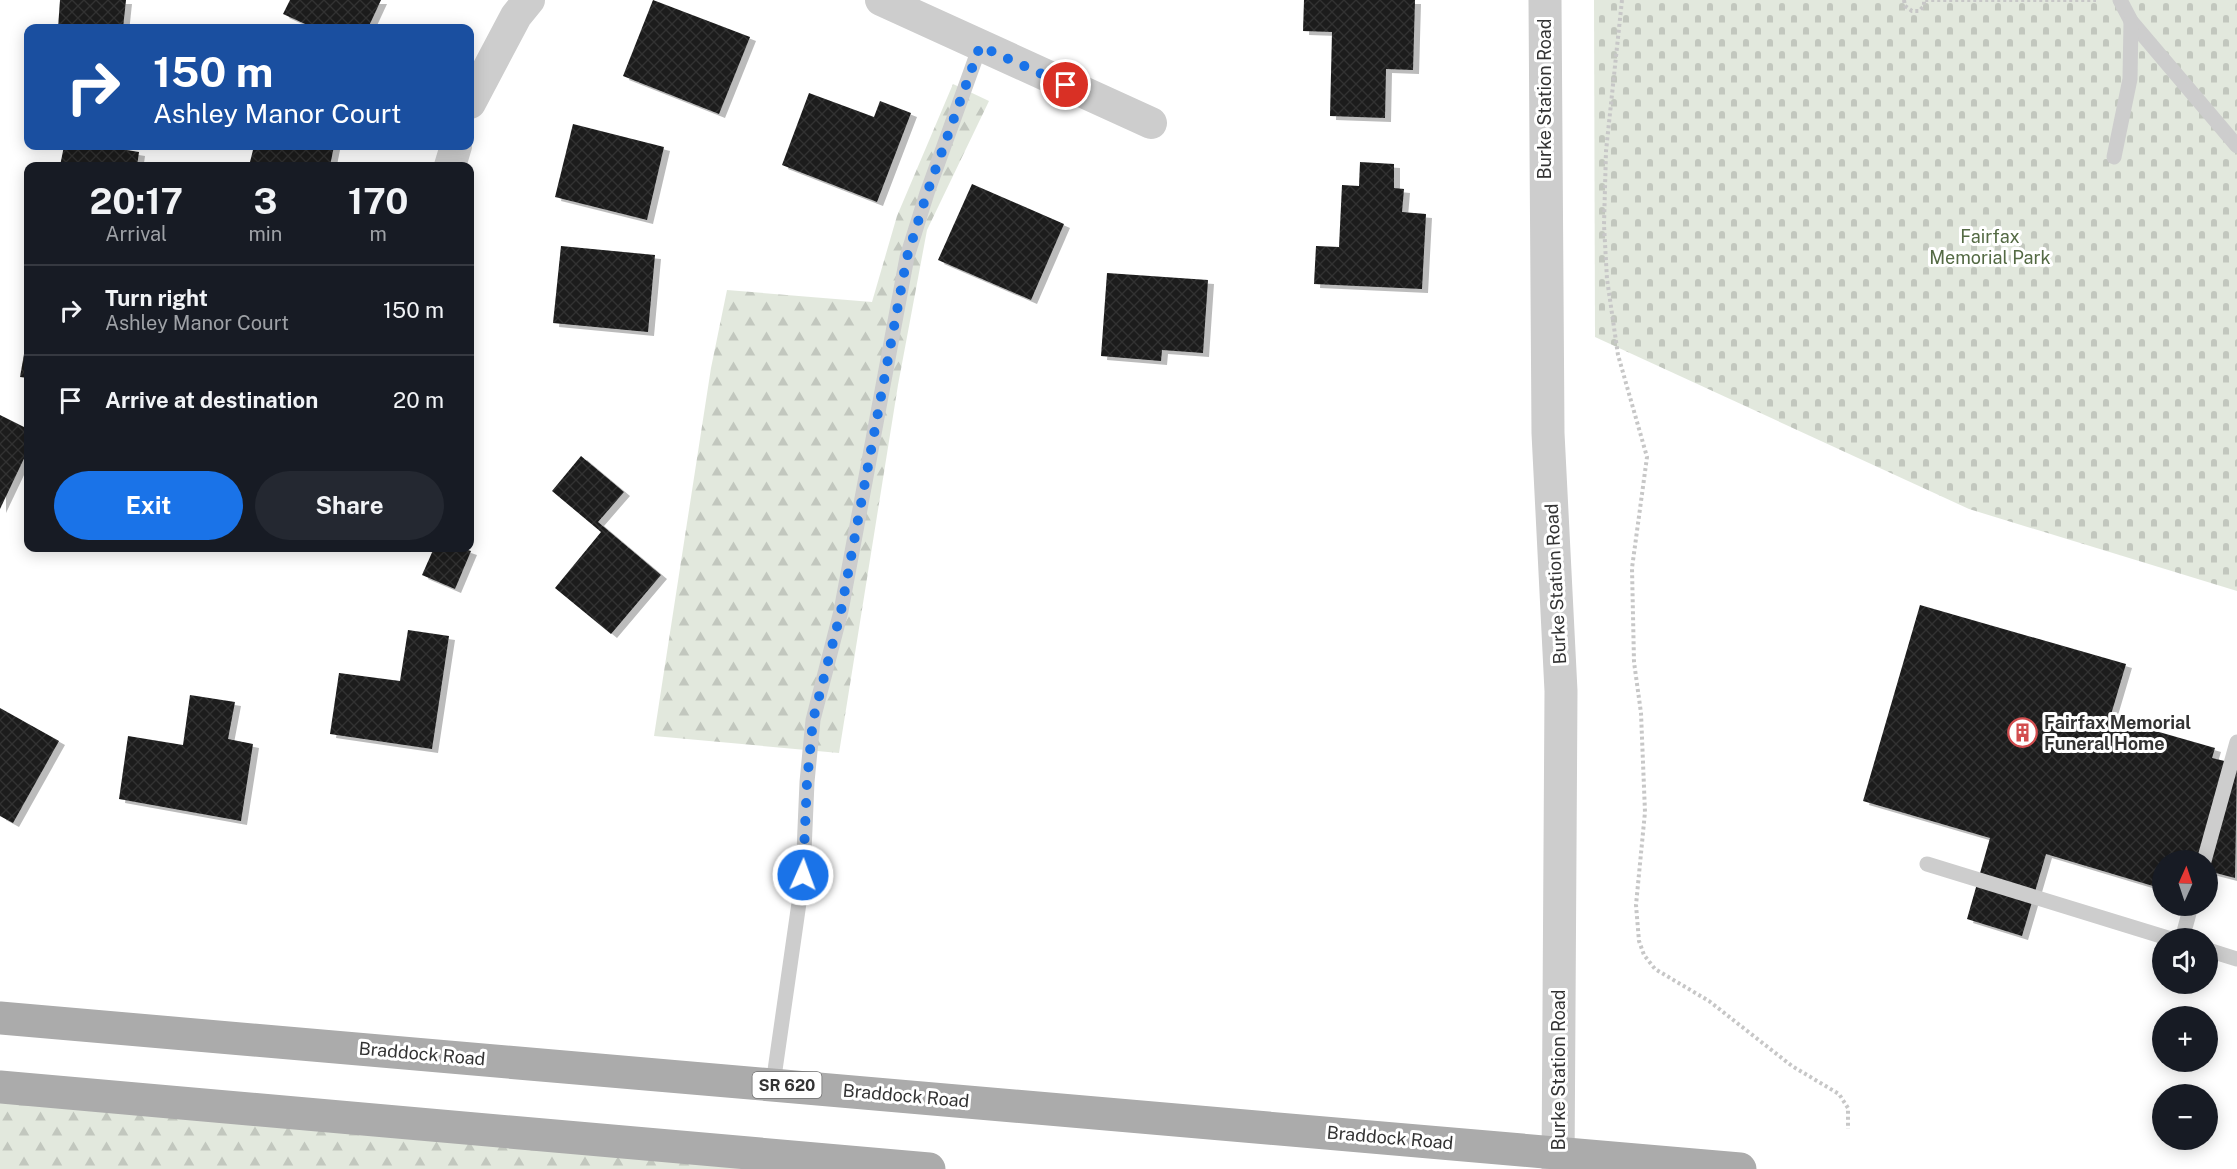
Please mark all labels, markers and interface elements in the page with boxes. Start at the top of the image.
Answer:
street label: Burke Station Road [1534,18,1555,180]
text: 150 m [153,47,273,96]
icon: right [54,48,132,126]
pin [1040,59,1091,110]
icon: arrive [1049,68,1082,101]
text: Ashley Manor Court [153,97,402,129]
text: 20:17 [89,180,183,222]
text: 3 [253,180,277,222]
text: 170 [348,180,409,222]
text: Arrival [105,222,167,246]
text: min [248,222,282,246]
text: m [370,222,387,246]
park label: Fairfax Memorial Park [1929,226,2051,268]
text: Turn right [105,285,208,311]
icon: right [54,294,87,327]
text: 150 m [383,297,444,323]
text: Ashley Manor Court [105,311,289,335]
icon: arrive [54,384,87,417]
text: Arrive at destination [105,387,318,413]
text: 20 m [393,387,444,413]
button: Exit [54,471,243,540]
button: Share [255,471,444,540]
street label: Burke Station Road [1541,503,1570,665]
place label: Fairfax Memorial Funeral Home [2044,712,2191,754]
building icon: Fairfax Memorial Funeral Home [2007,717,2039,749]
position arrow [771,843,835,907]
north arrow [2152,850,2218,916]
map controls [2152,850,2218,1150]
button: sound [2152,928,2218,994]
street label: Burke Station Road [1548,989,1569,1151]
button: + [2152,1006,2218,1072]
street label: Braddock Road [358,1037,486,1070]
road number: SR 620 [752,1072,822,1098]
street label: Braddock Road [842,1079,970,1112]
button: − [2152,1084,2218,1150]
street label: Braddock Road [1326,1121,1454,1154]

